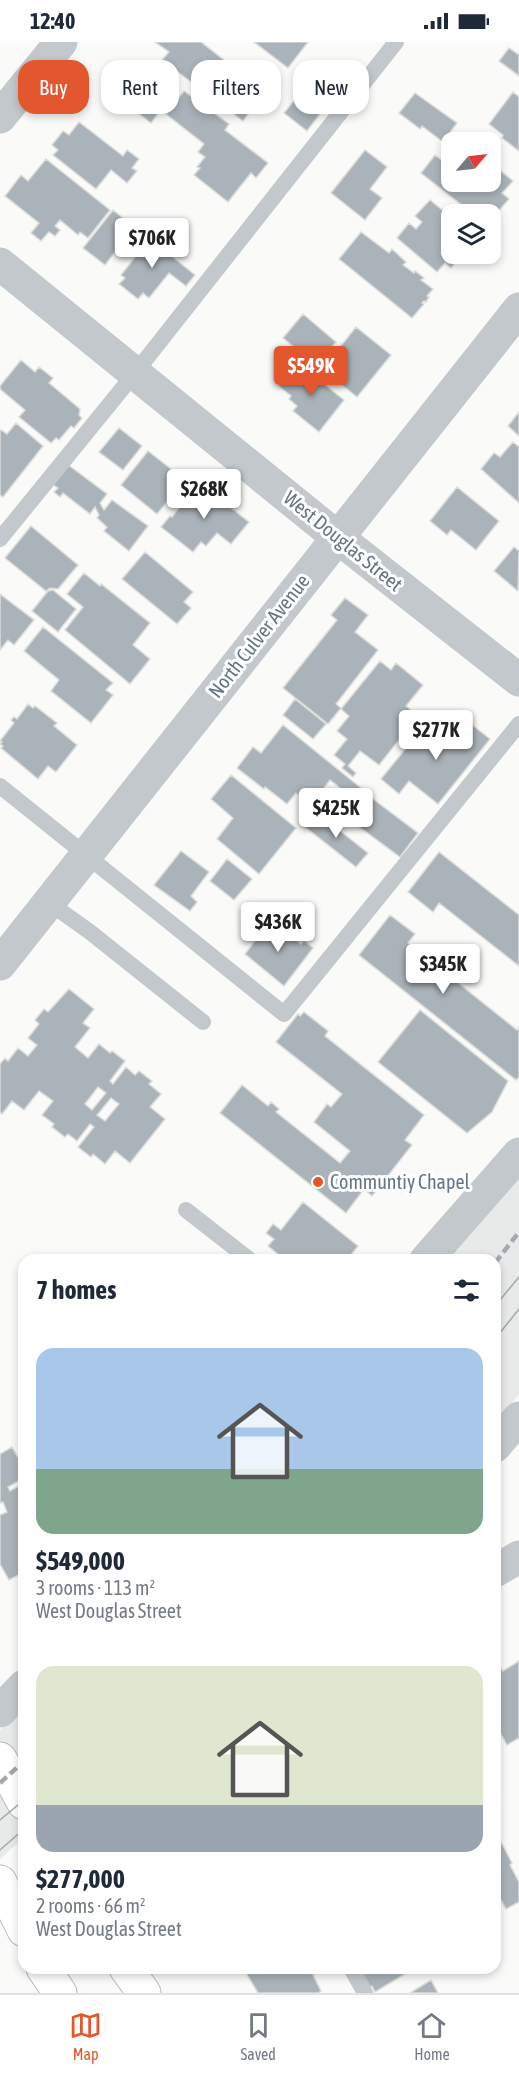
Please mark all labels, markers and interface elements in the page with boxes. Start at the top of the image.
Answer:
text: 12:40 [30,8,75,34]
chip: Buy [18,60,89,114]
chip: Rent [101,60,179,114]
chip: Filters [191,60,281,114]
chip: New [293,60,369,114]
north arrow [441,132,501,192]
map controls [441,132,501,264]
button: layers [441,204,501,264]
pin: $706K [110,218,194,269]
text: $706K [129,226,175,249]
pin: $549K [269,346,353,397]
text: $549K [288,354,334,377]
pin: $268K [162,469,246,520]
text: $268K [181,477,227,500]
street label: West Douglas Street [279,486,407,596]
street label: North Culver Avenue [203,570,314,702]
pin: $277K [394,710,478,761]
text: $277K [413,718,459,741]
pin: $425K [294,788,378,839]
text: $425K [313,796,359,819]
pin: $436K [236,902,320,953]
text: $436K [255,910,301,933]
pin: $345K [401,944,485,995]
text: $345K [420,952,466,975]
place label: Communtiy Chapel [330,1170,470,1193]
marker: Communtiy Chapel [311,1175,325,1189]
icon: filters [450,1274,483,1307]
text: 7 homes [36,1275,116,1305]
icon: home [206,1387,314,1495]
text: $549,000 [36,1546,125,1576]
text: 3 rooms · 113 m² [36,1576,155,1599]
text: West Douglas Street [36,1599,182,1622]
icon: home [206,1705,314,1813]
text: $277,000 [36,1864,125,1894]
text: 2 rooms · 66 m² [36,1894,146,1917]
text: West Douglas Street [36,1917,182,1940]
tab: Map [69,2009,102,2063]
tab: Saved [240,2009,276,2063]
tab: Home [414,2009,450,2063]

